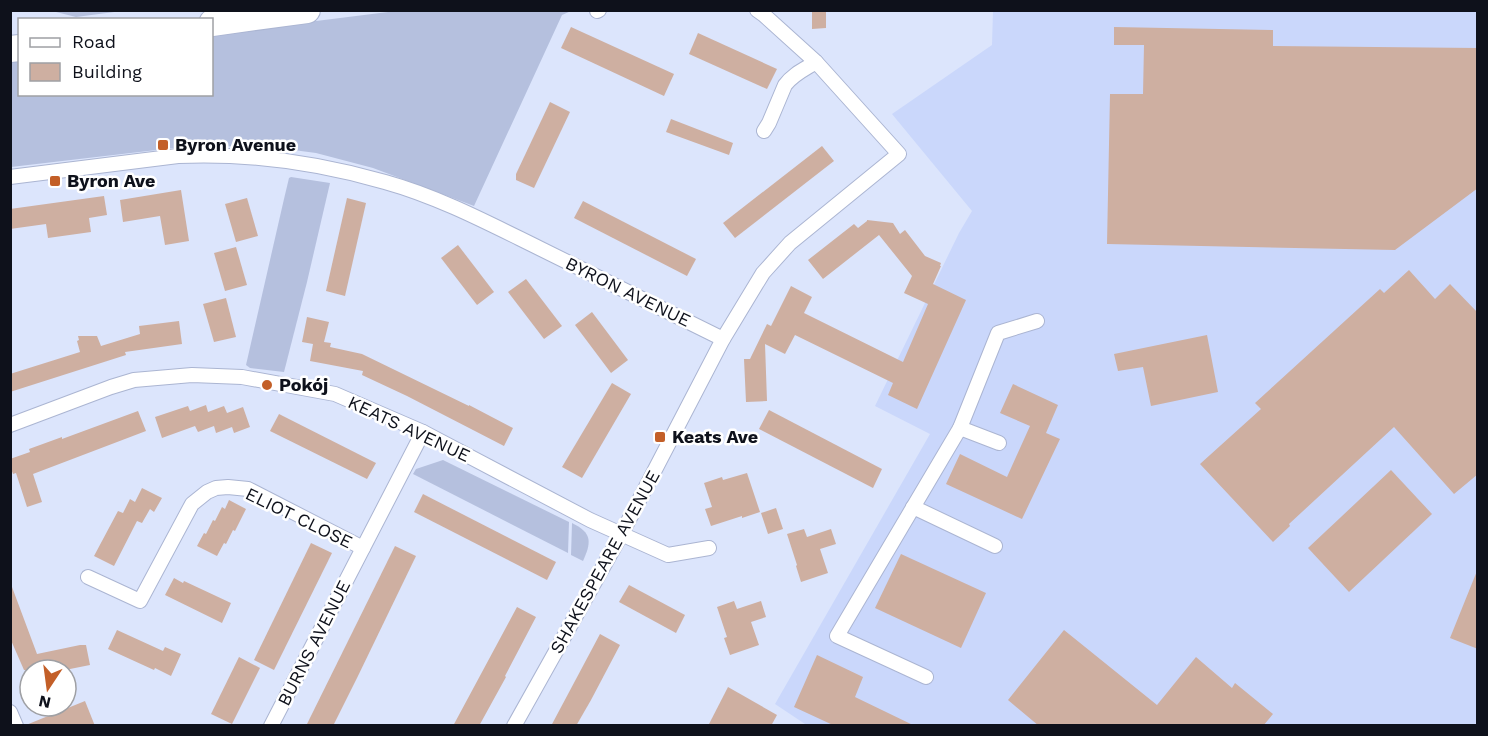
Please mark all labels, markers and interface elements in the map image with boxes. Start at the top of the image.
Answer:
legend [18,18,213,96]
text: Road [72,31,116,52]
text: Building [72,61,142,82]
place label: Byron Avenue [175,134,296,155]
marker: Byron Avenue [156,138,170,152]
place label: Byron Ave [67,170,155,191]
marker: Byron Ave [48,174,62,188]
street label: BYRON AVENUE [562,252,694,331]
place label: Pokój [279,374,328,395]
marker: Pokój [260,378,274,392]
street label: KEATS AVENUE [345,391,474,466]
place label: Keats Ave [672,426,758,447]
marker: Keats Ave [653,430,667,444]
street label: SHAKESPEARE AVENUE [545,467,664,657]
street label: ELIOT CLOSE [242,483,356,552]
street label: BURNS AVENUE [273,577,354,709]
north arrow [18,658,78,718]
text: N [37,692,53,713]

